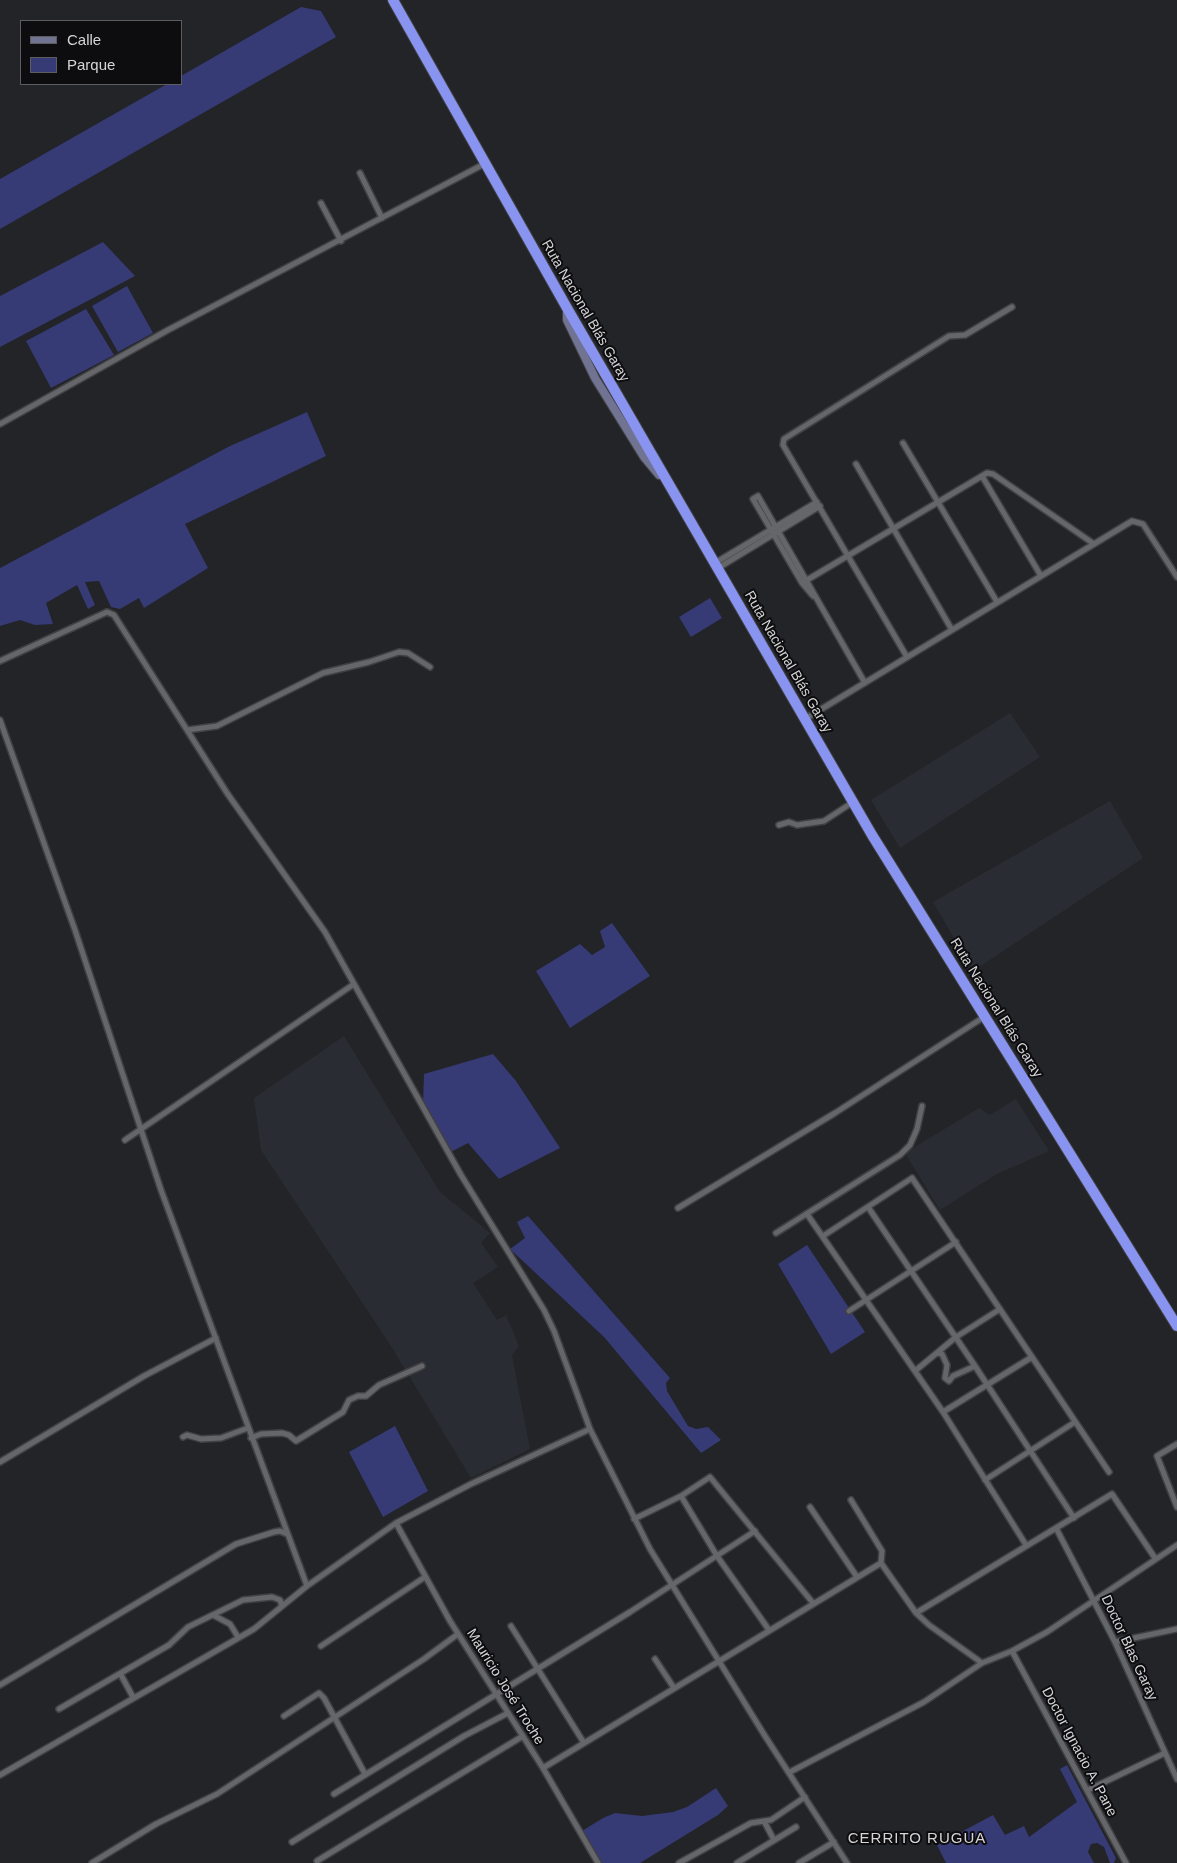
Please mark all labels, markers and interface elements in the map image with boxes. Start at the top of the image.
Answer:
legend [20,20,182,85]
text: Calle [67,31,101,48]
text: Parque [67,56,115,73]
street label: Ruta Nacional Blás Garay [537,237,633,385]
street label: Ruta Nacional Blás Garay [740,588,836,736]
street label: Ruta Nacional Blás Garay [946,935,1046,1081]
street label: Doctor Blas Garay [1097,1593,1161,1703]
street label: Mauricio José Troche [463,1626,547,1748]
street label: Doctor Ignacio A. Pane [1038,1684,1120,1820]
district label: CERRITO RUGUA [846,1830,988,1848]

